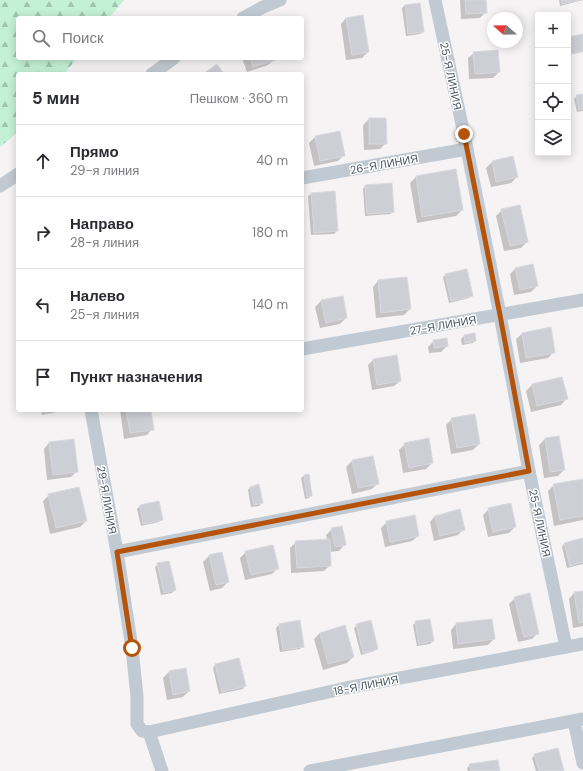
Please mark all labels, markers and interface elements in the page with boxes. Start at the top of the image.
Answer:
north arrow [487,12,523,48]
map controls [535,12,571,156]
button: + [535,12,571,48]
search box [16,16,304,60]
icon: search [30,27,52,49]
text: Поиск [62,28,104,48]
street label: 25-Я ЛИНИЯ [437,41,465,111]
button: − [535,48,571,84]
button: locate [535,84,571,120]
text: 5 мин [32,87,80,109]
text: Пешком · 360 m [190,90,288,107]
button: layers [535,120,571,156]
route end [455,125,473,143]
text: Прямо [70,142,119,162]
icon: ahead [32,150,54,172]
street label: 26-Я ЛИНИЯ [349,151,419,177]
text: 40 m [256,152,288,169]
text: 29-я линия [70,162,139,179]
text: Направо [70,214,134,234]
icon: right [32,222,54,244]
text: 180 m [252,224,288,241]
text: 28-я линия [70,234,139,251]
text: Налево [70,286,125,306]
icon: left [32,294,54,316]
text: 140 m [252,296,288,313]
text: 25-я линия [70,306,139,323]
street label: 27-Я ЛИНИЯ [409,312,477,338]
icon: arrive [32,366,54,388]
text: Пункт назначения [70,367,203,387]
street label: 29-Я ЛИНИЯ [94,465,120,535]
street label: 25-Я ЛИНИЯ [526,488,554,558]
route start [123,639,141,657]
street label: 18-Я ЛИНИЯ [332,672,400,698]

